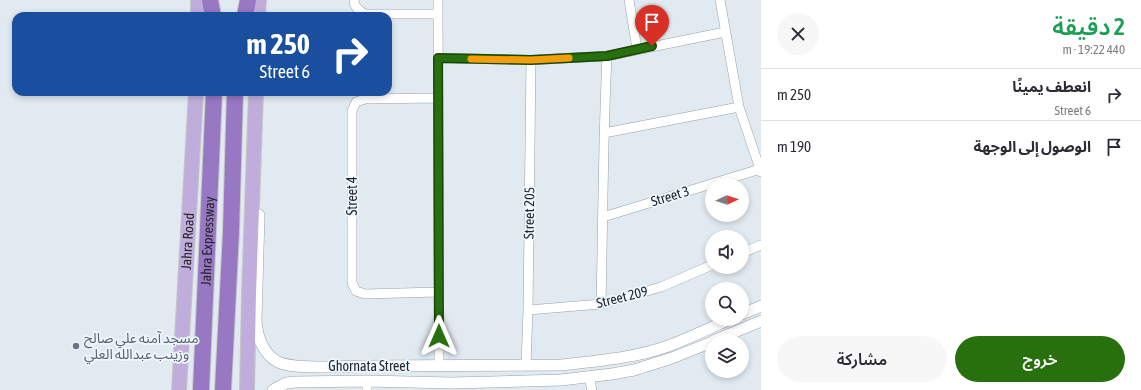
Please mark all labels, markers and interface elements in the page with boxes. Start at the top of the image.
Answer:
pin [635,5,669,46]
icon: arrive [641,11,663,33]
button: close [777,13,819,55]
text: 2 دقيقة [1052,13,1125,40]
text: 250 m [247,28,310,60]
icon: right [324,28,376,80]
text: 440 m · 19:22 [1062,42,1125,57]
text: Street 6 [260,61,310,82]
text: انعطف يمينًا [1012,78,1091,95]
icon: right [1103,84,1125,106]
text: 250 m [777,86,811,103]
text: Street 6 [1055,103,1091,118]
icon: arrive [1103,136,1125,158]
text: 190 m [777,138,811,155]
text: الوصول إلى الوجهة [974,138,1091,155]
street label: Street 4 [344,176,360,216]
north arrow [705,178,749,222]
map controls [705,178,749,378]
street label: Street 3 [649,183,691,209]
street label: Street 205 [521,187,537,239]
street label: Jahra Expressway [198,196,217,286]
street label: Jahra Road [178,212,197,270]
button: sound [705,230,749,274]
button: search [705,282,749,326]
street label: Street 209 [595,283,649,311]
position arrow [418,315,460,357]
place label: مسجد آمنه علي صالح وزينب عبدالله العلي [84,330,199,365]
button: layers [705,334,749,378]
button: مشاركة [777,336,947,382]
button: خروج [955,336,1125,382]
marker: مسجد آمنه علي صالح وزينب عبدالله العلي [71,341,81,351]
street label: Ghornata Street [328,358,410,374]

